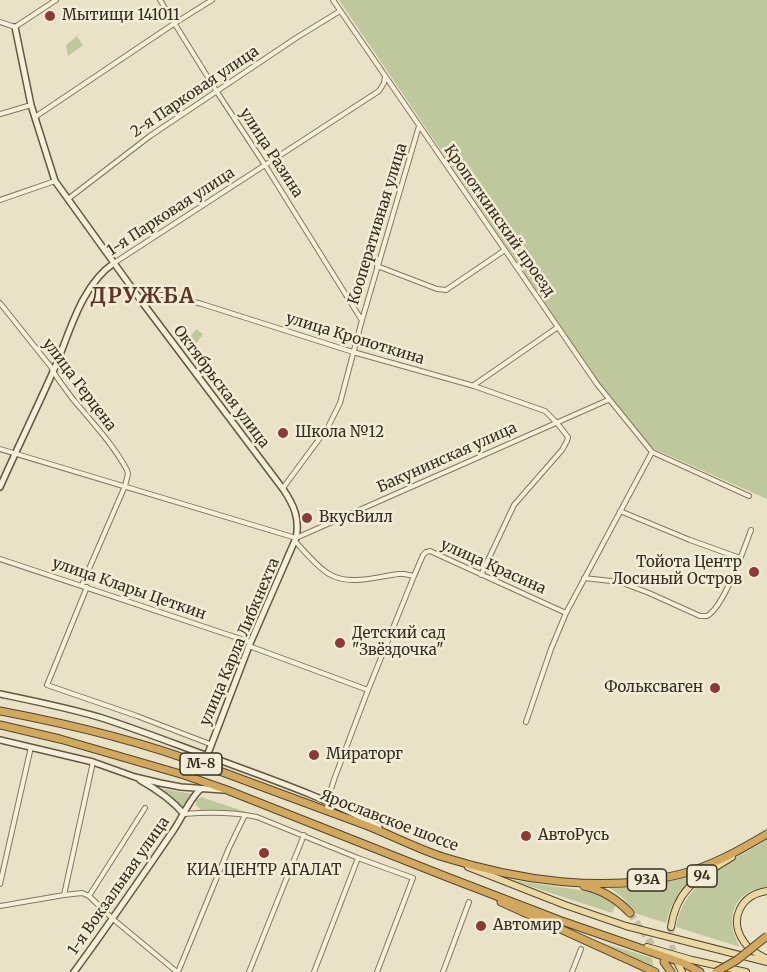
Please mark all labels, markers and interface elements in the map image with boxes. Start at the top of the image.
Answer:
place label: Мытищи 141011 [62,7,180,25]
marker: Мытищи 141011 [43,9,57,23]
street label: 2-я Парковая улица [128,43,262,141]
street label: улица Разина [235,105,307,201]
street label: Кооперативная улица [345,141,411,307]
street label: Кропоткинский проезд [440,142,558,300]
street label: 1-я Парковая улица [104,164,238,260]
district label: ДРУЖБА [90,284,196,310]
street label: улица Кропоткина [284,309,426,369]
street label: Октябрьская улица [169,322,273,452]
street label: улица Герцена [38,335,120,435]
street label: Бакунинская улица [374,419,520,497]
place label: Школа №12 [295,424,384,442]
marker: Школа №12 [276,426,290,440]
place label: ВкусВилл [319,509,393,527]
marker: ВкусВилл [300,511,314,525]
street label: улица Красина [438,536,548,598]
street label: улица Клары Цеткин [50,554,208,624]
place label: Тойота Центр Лосиный Остров [612,554,742,589]
street label: улица Карла Либкнехта [196,555,284,729]
marker: Тойота Центр Лосиный Остров [747,565,761,579]
place label: Детский сад "Звёздочка" [352,625,446,660]
marker: Детский сад "Звёздочка" [333,636,347,650]
place label: Фольксваген [604,679,703,697]
marker: Фольксваген [708,681,722,695]
place label: Мираторг [326,746,403,764]
marker: Мираторг [307,748,321,762]
road number: М-8 [180,753,222,775]
street label: Ярославское шоссе [318,786,460,856]
street label: 1-я Вокзальная улица [64,814,174,958]
place label: АвтоРусь [538,827,609,845]
marker: АвтоРусь [519,829,533,843]
marker: КИА ЦЕНТР АГАЛАТ [257,846,271,860]
place label: КИА ЦЕНТР АГАЛАТ [186,862,342,880]
road number: 94 [687,865,717,887]
road number: 93A [628,869,666,891]
place label: Автомир [493,917,562,935]
marker: Автомир [474,919,488,933]

